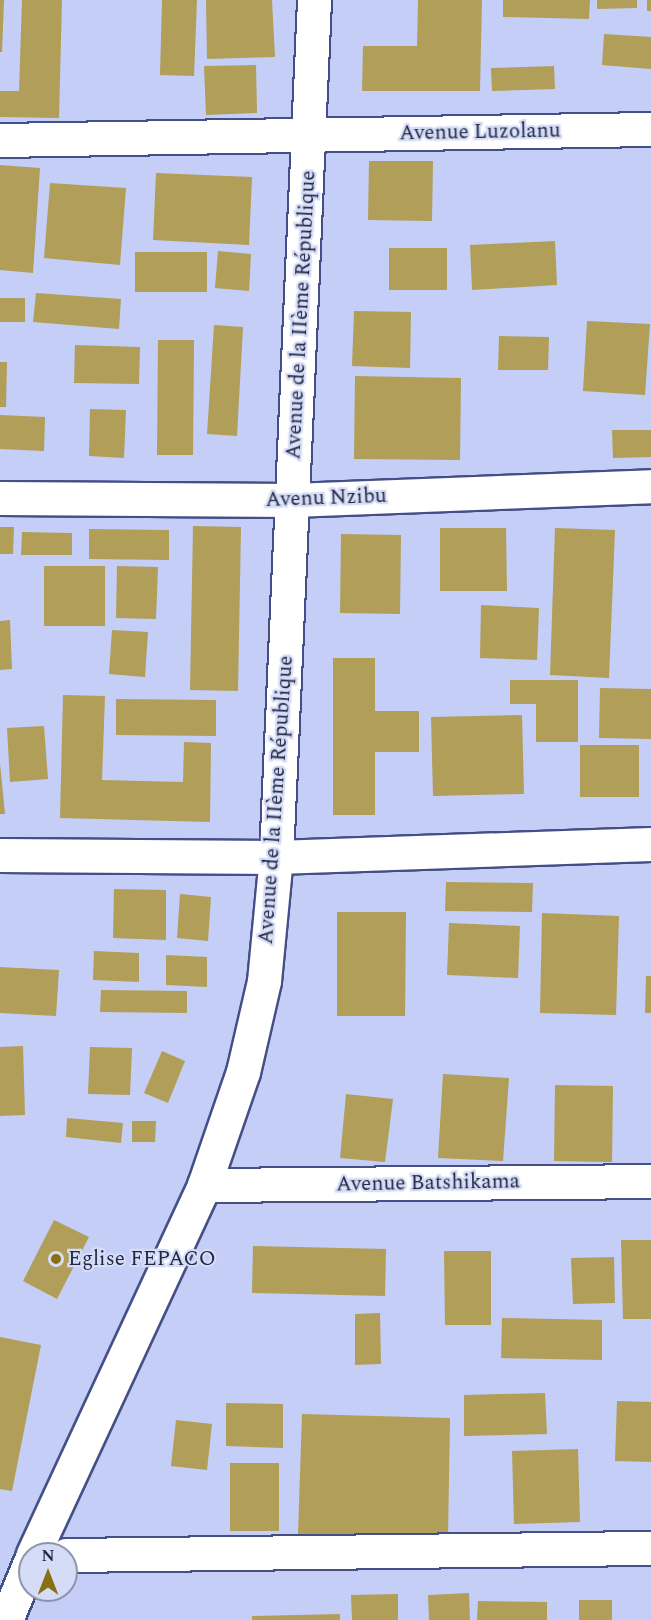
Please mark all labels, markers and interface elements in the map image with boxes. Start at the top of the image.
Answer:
street label: Avenue Luzolanu [399,118,561,146]
street label: Avenue de la IIème République [281,170,321,460]
street label: Avenu Nzibu [265,483,387,513]
street label: Avenue de la IIème République [253,655,299,945]
street label: Avenue Batshikama [336,1169,520,1197]
place label: Eglise FEPACO [68,1246,216,1272]
marker: Eglise FEPACO [49,1252,63,1266]
north arrow [18,1542,78,1602]
text: N [41,1544,55,1568]

